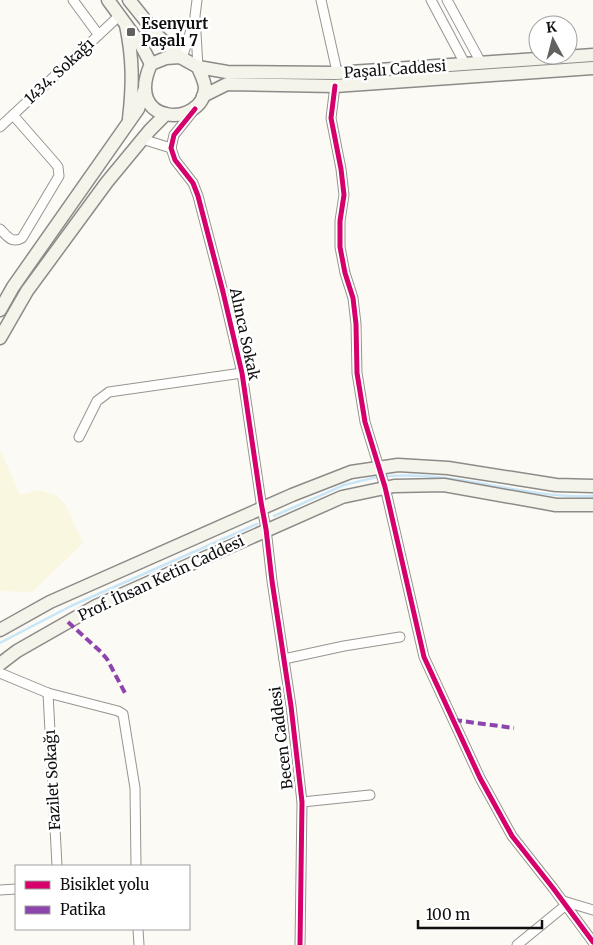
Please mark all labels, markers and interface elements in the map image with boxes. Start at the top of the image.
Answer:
place label: Esenyurt Paşalı 7 [141,14,208,50]
north arrow [528,15,578,65]
text: K [545,17,558,37]
marker: Esenyurt Paşalı 7 [125,26,137,38]
street label: 1434. Sokağı [20,34,98,108]
street label: Paşalı Caddesi [343,56,447,82]
street label: Alınca Sokak [226,285,264,382]
street label: Prof. İhsan Ketin Caddesi [75,531,247,625]
street label: Becen Caddesi [265,685,297,791]
street label: Fazilet Sokağı [40,729,64,831]
legend [15,865,190,930]
text: Bisiklet yolu [60,875,150,894]
scale bar [418,898,542,930]
text: Patika [60,900,106,919]
text: 100 m [426,905,470,924]

